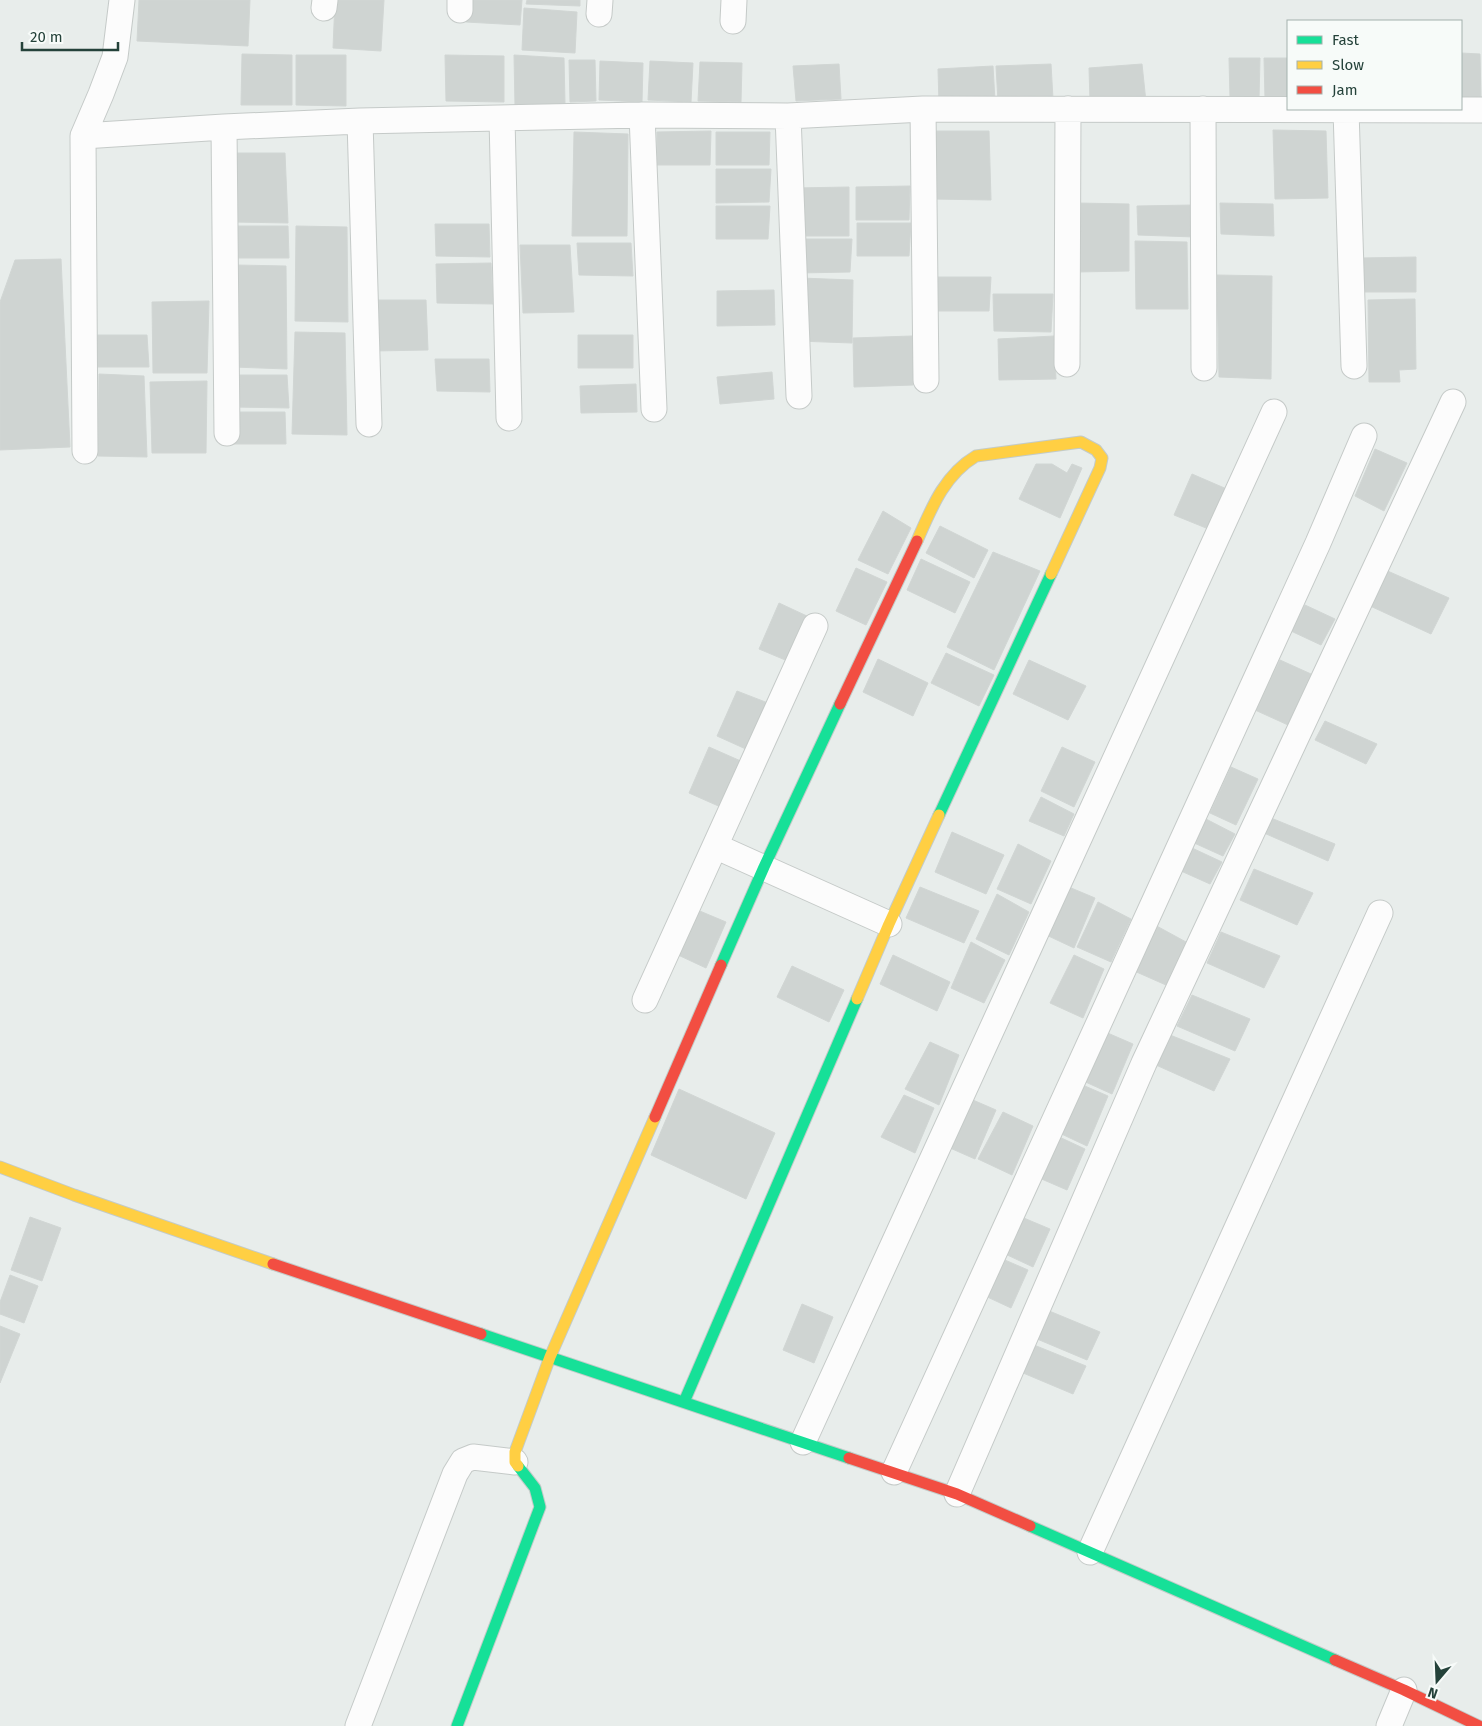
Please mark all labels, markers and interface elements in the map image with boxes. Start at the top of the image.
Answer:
scale bar [22,20,119,52]
legend [1287,20,1462,110]
text: 20 m [30,28,63,46]
text: Fast [1332,31,1359,49]
text: Slow [1332,56,1364,74]
text: Jam [1332,81,1358,99]
north arrow [1412,1656,1462,1706]
text: N [1426,1683,1440,1702]

